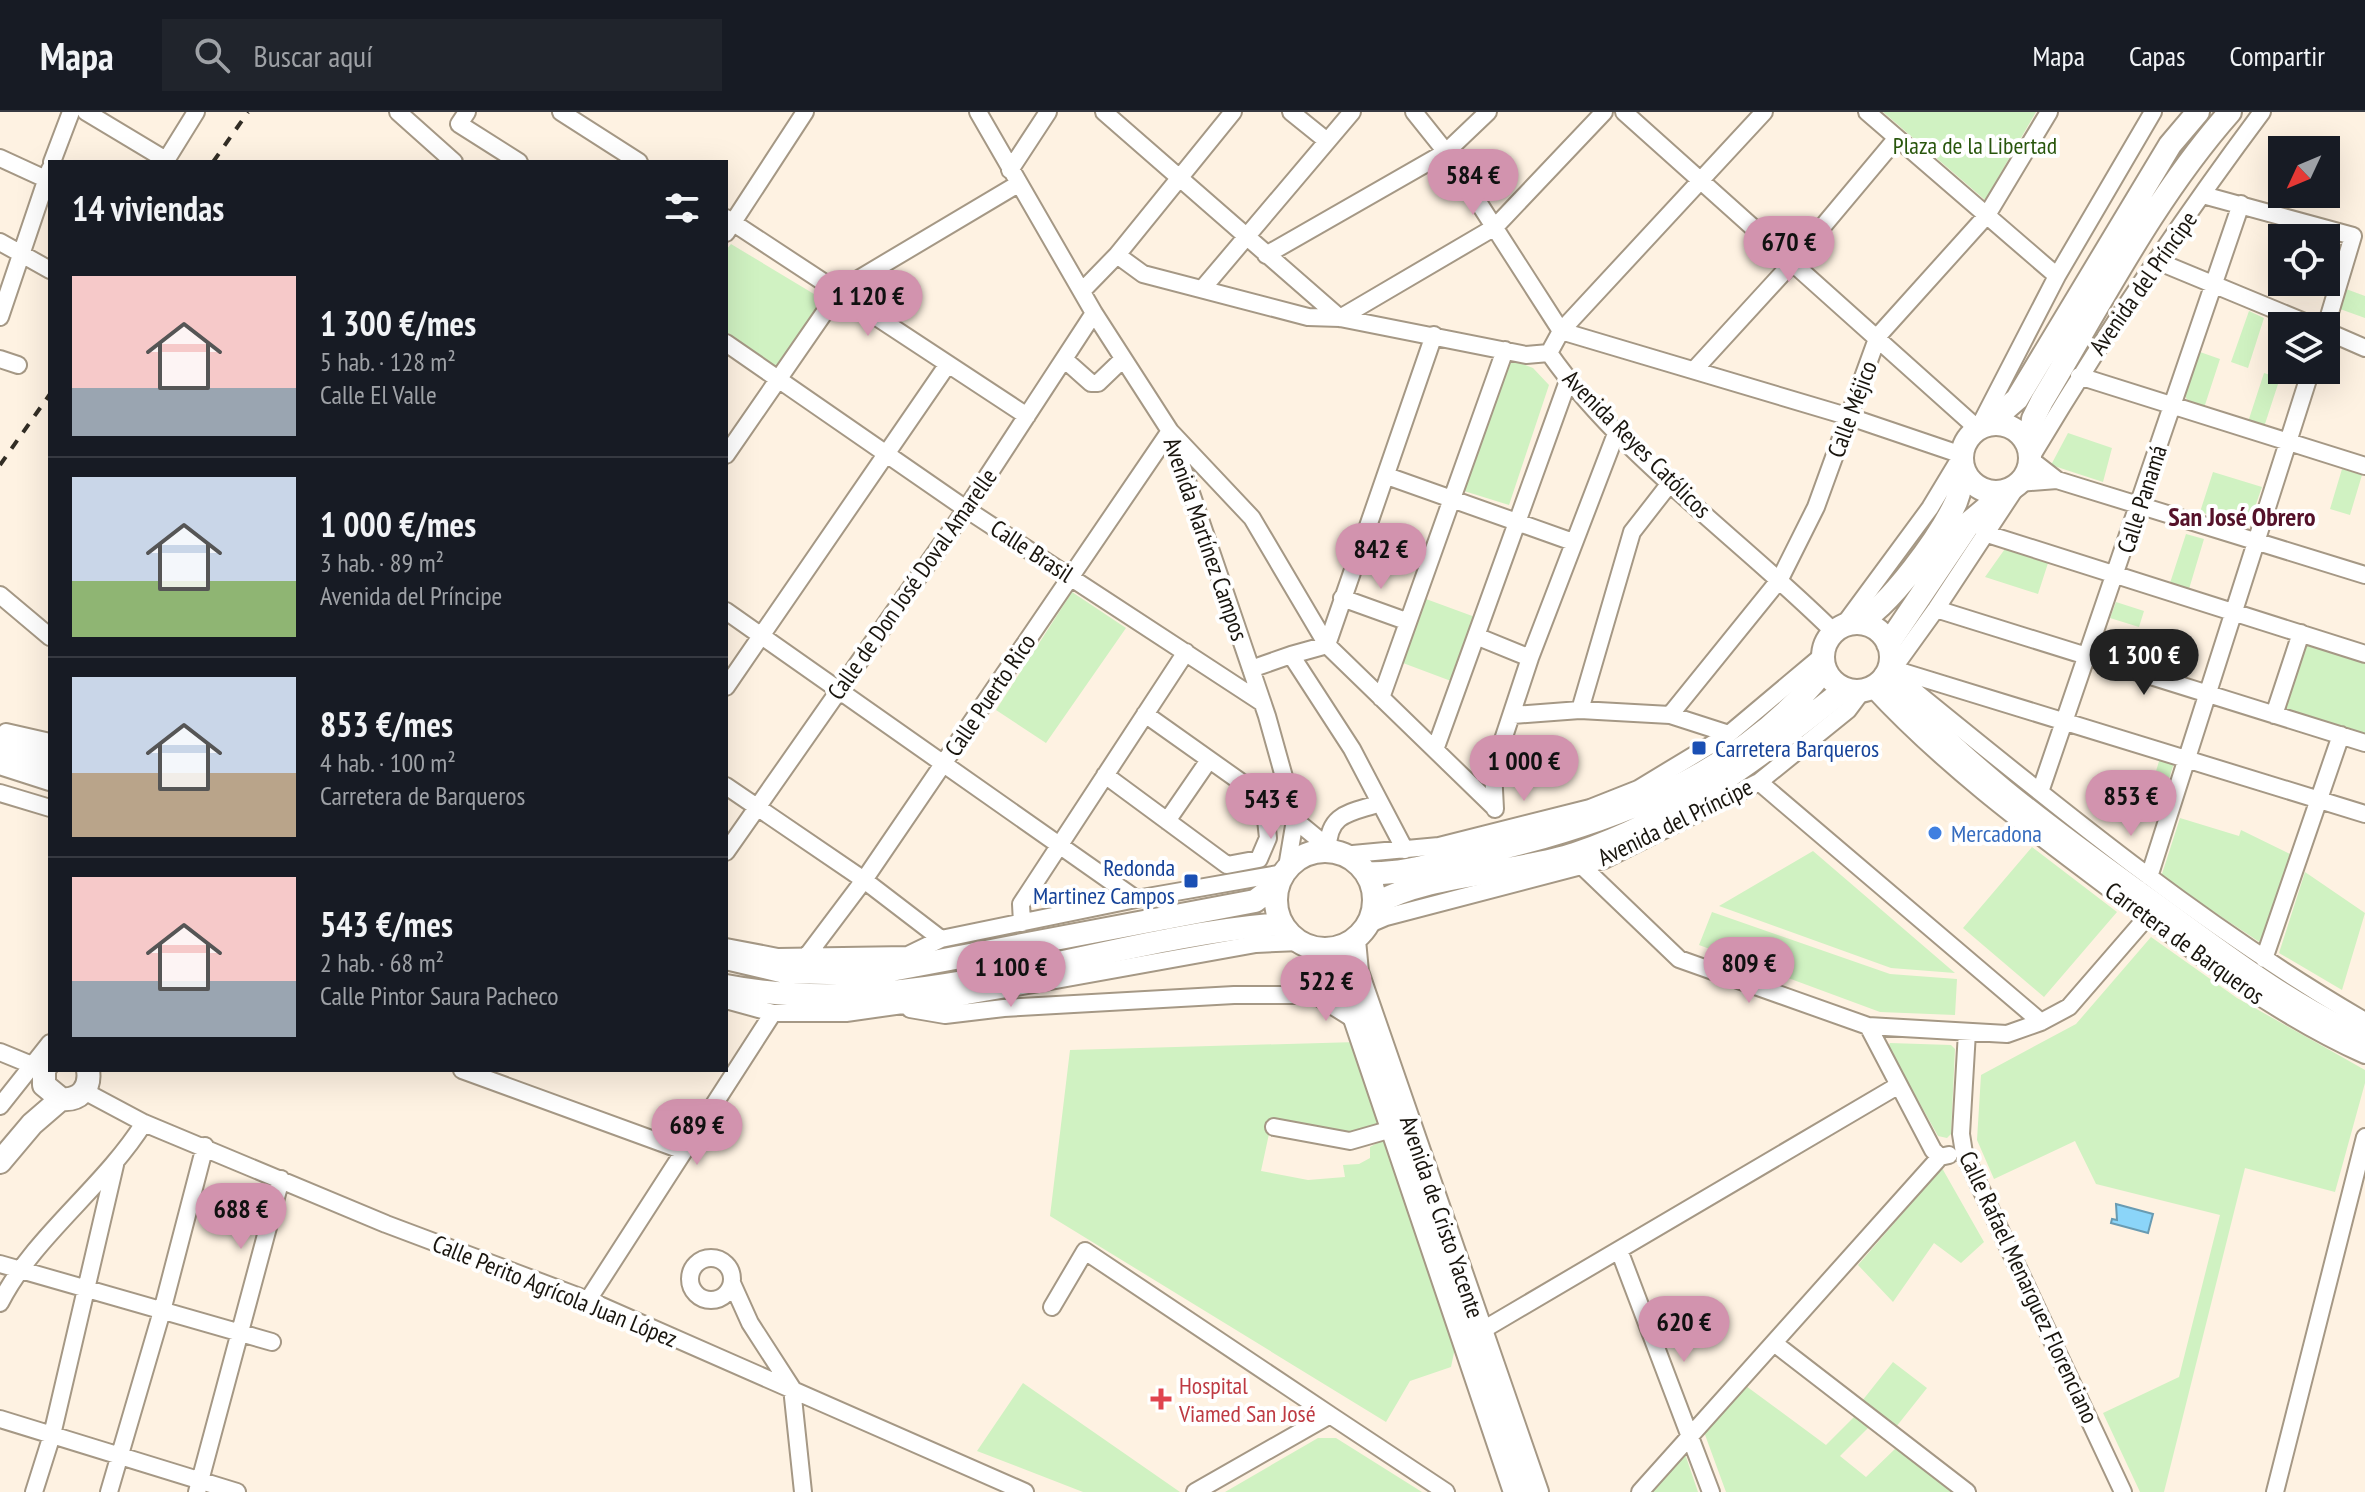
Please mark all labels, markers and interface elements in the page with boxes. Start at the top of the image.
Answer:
search box [162,19,722,91]
text: Mapa [40,31,114,80]
icon: search [190,33,234,77]
text: Buscar aquí [254,36,373,75]
text: Mapa [2033,37,2085,74]
text: Capas [2129,37,2185,74]
text: Compartir [2229,37,2325,74]
park label: Plaza de la Libertad [1893,130,2057,161]
north arrow [2268,136,2340,208]
map controls [2268,136,2340,384]
pin: 584 € [1417,149,1529,217]
text: 584 € [1445,158,1501,191]
text: 14 viviendas [72,186,224,230]
icon: filters [660,186,704,230]
street label: Avenida del Príncipe [2082,205,2204,361]
pin: 670 € [1733,216,1845,284]
button: locate [2268,224,2340,296]
text: 670 € [1761,225,1817,258]
pin: 1 120 € [794,270,942,338]
text: 1 120 € [832,279,904,312]
text: 1 300 €/mes [320,301,476,345]
icon: home [136,308,232,404]
button: layers [2268,312,2340,384]
text: 5 hab. · 128 m² [320,345,456,378]
street label: Calle Méjico [1820,356,1884,462]
street label: Avenida Reyes Católicos [1556,363,1718,525]
text: Calle El Valle [320,378,437,411]
street label: Avenida Martínez Campos [1157,433,1255,645]
street label: Calle Panamá [2110,441,2174,557]
street label: Calle de Don José Doval Amarelle [820,462,1004,706]
district label: San José Obrero [2168,500,2316,533]
text: 1 000 €/mes [320,502,476,546]
icon: home [136,509,232,605]
street label: Calle Brasil [985,513,1080,590]
pin: 842 € [1325,523,1437,591]
text: 842 € [1353,532,1409,565]
text: 3 hab. · 89 m² [320,546,444,579]
text: Avenida del Príncipe [320,579,502,612]
street label: Calle Puerto Rico [938,628,1042,762]
pin: 1 300 € [2070,629,2218,697]
text: 1 300 € [2108,638,2180,671]
text: 853 €/mes [320,702,453,746]
icon: home [136,709,232,805]
place label: Carretera Barqueros [1715,733,1879,764]
pin: 1 000 € [1450,735,1598,803]
marker: Carretera Barqueros [1690,739,1708,757]
text: 1 000 € [1488,744,1560,777]
text: 4 hab. · 100 m² [320,746,456,779]
pin: 853 € [2075,770,2187,838]
street label: Avenida del Príncipe [1593,771,1757,873]
pin: 543 € [1215,773,1327,841]
text: Carretera de Barqueros [320,779,525,812]
text: 853 € [2103,779,2159,812]
text: 543 € [1243,782,1299,815]
place label: Mercadona [1951,818,2042,849]
marker: Mercadona [1926,824,1944,842]
place label: Redonda Martinez Campos [1033,852,1175,911]
marker: Redonda Martinez Campos [1182,872,1200,890]
street label: Carretera de Barqueros [2099,875,2271,1011]
text: 543 €/mes [320,902,453,946]
icon: home [136,909,232,1005]
pin: 809 € [1693,937,1805,1005]
pin: 1 100 € [937,941,1085,1009]
text: 2 hab. · 68 m² [320,946,444,979]
text: 809 € [1721,946,1777,979]
text: 1 100 € [975,950,1047,983]
pin: 522 € [1270,955,1382,1023]
text: 522 € [1298,964,1354,997]
text: Calle Pintor Saura Pacheco [320,979,558,1012]
pin: 689 € [641,1099,753,1167]
text: 689 € [669,1108,725,1141]
street label: Avenida de Cristo Yacente [1393,1112,1491,1322]
street label: Calle Rafael Menarguez Florenciano [1952,1146,2106,1428]
pin: 688 € [185,1183,297,1251]
text: 688 € [213,1192,269,1225]
street label: Calle Perito Agrícola Juan López [428,1228,682,1354]
pin: 620 € [1628,1296,1740,1364]
text: 620 € [1656,1305,1712,1338]
place label: Hospital Viamed San José [1178,1370,1316,1429]
marker: Hospital Viamed San José [1150,1388,1172,1410]

